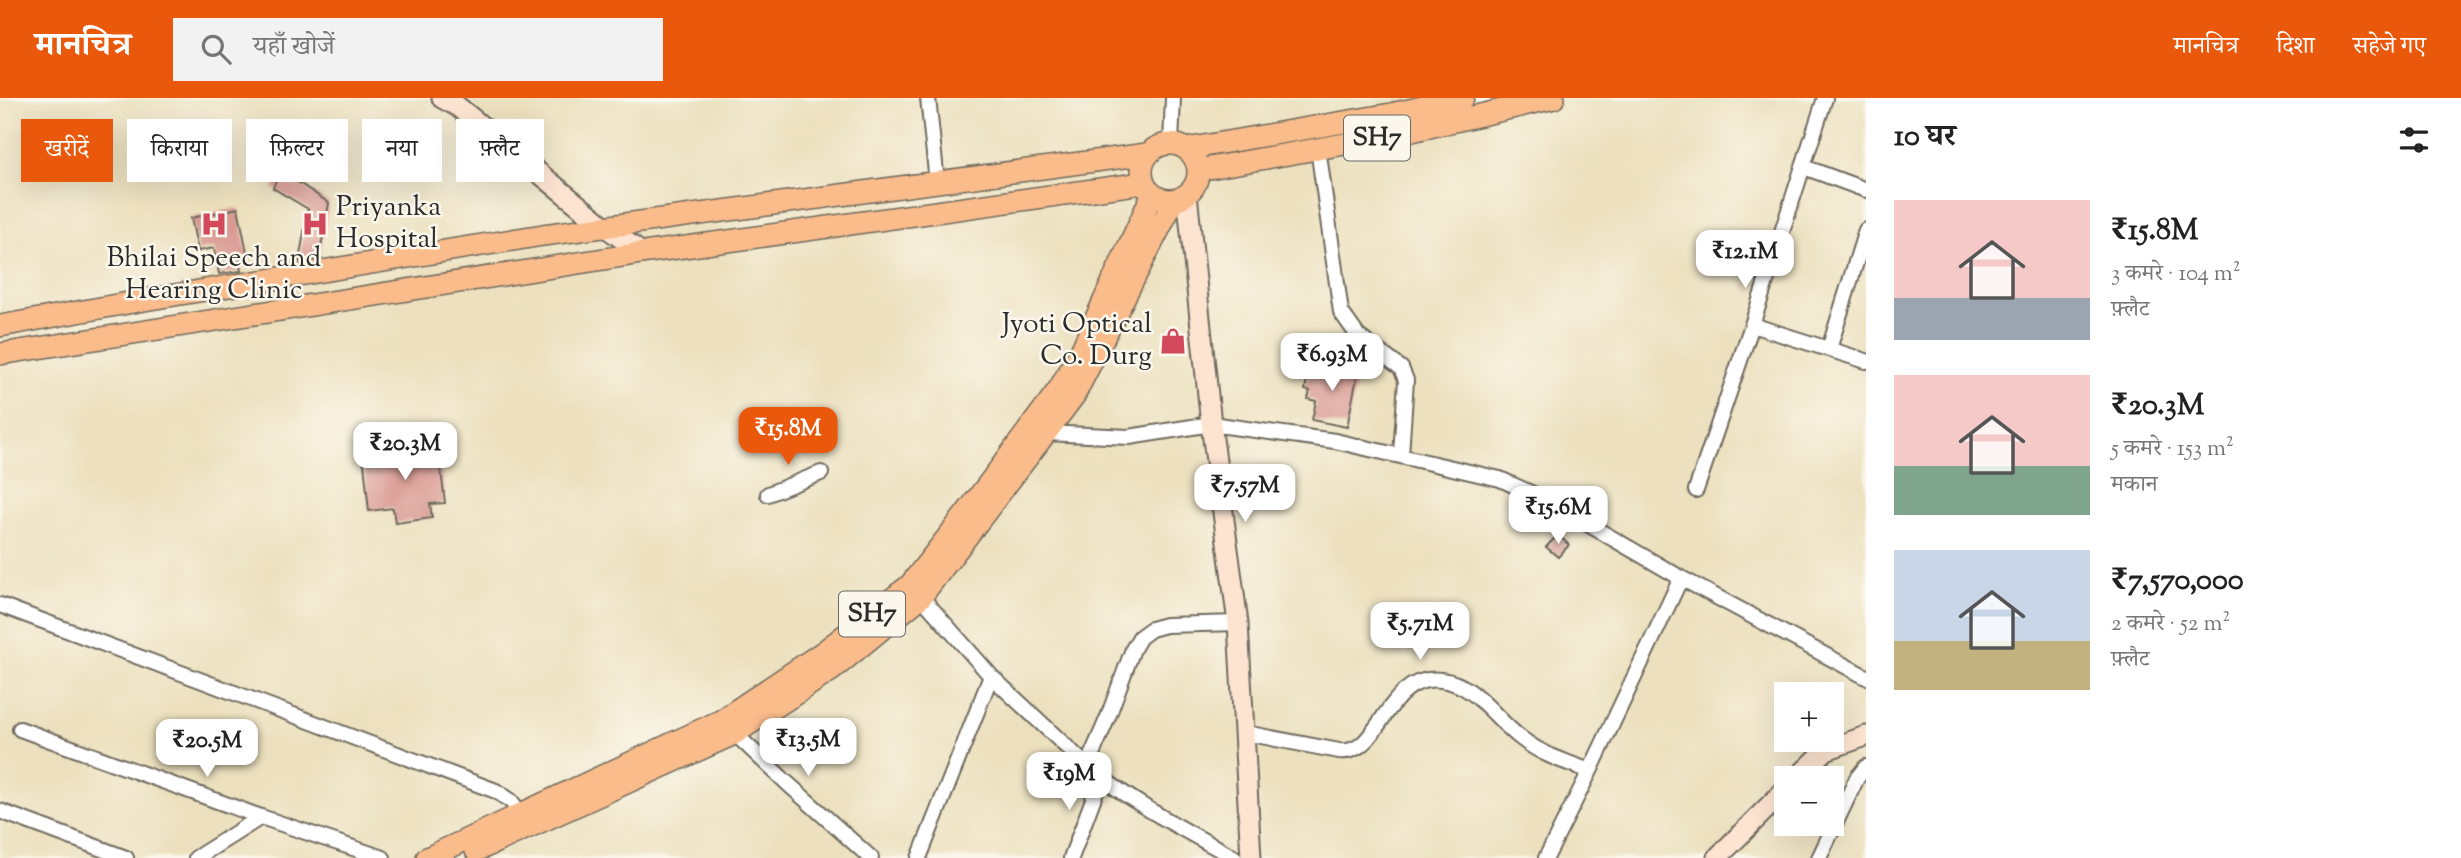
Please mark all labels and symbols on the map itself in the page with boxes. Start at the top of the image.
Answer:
road number: SH7 [1344,116,1410,160]
place label: Priyanka Hospital [336,188,441,260]
hospital icon: Bhilai Speech and Hearing Clinic [199,209,229,239]
hospital icon: Priyanka Hospital [300,209,330,239]
pin: ₹12.1M [1688,230,1802,290]
place label: Bhilai Speech and Hearing Clinic [107,239,322,311]
place label: Jyoti Optical Co. Durg [1000,305,1152,377]
shop icon: Jyoti Optical Co. Durg [1158,326,1188,356]
pin: ₹6.93M [1275,334,1389,393]
pin: ₹15.8M [731,408,845,467]
pin: ₹20.3M [348,422,462,482]
pin: ₹7.57M [1188,464,1302,524]
pin: ₹15.6M [1501,486,1615,546]
road number: SH7 [839,592,905,636]
pin: ₹5.71M [1363,602,1477,662]
pin: ₹13.5M [751,718,865,778]
pin: ₹20.5M [150,720,264,779]
pin: ₹19M [1028,752,1110,812]

